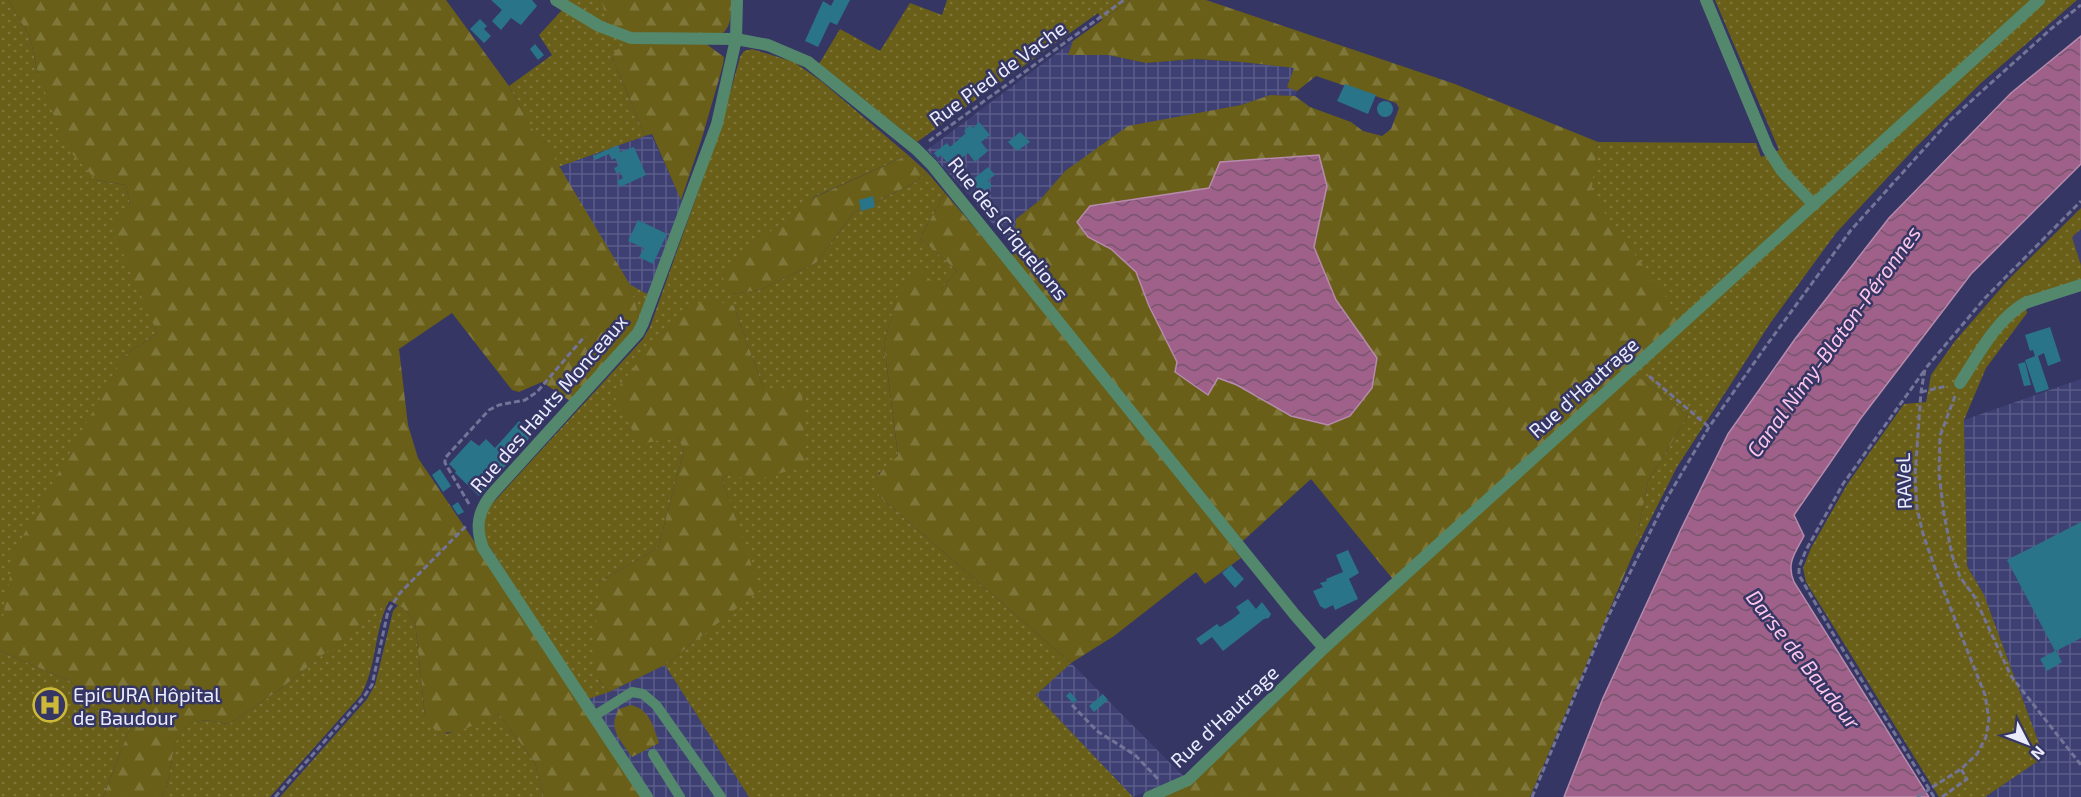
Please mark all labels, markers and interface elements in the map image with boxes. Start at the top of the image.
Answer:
street label: Rue Pied de Vache [924,15,1070,131]
street label: Rue des Criquelions [944,151,1074,305]
water label: Canal Nimy-Blaton-Péronnes [1741,221,1926,462]
street label: Rue des Hauts Monceaux [464,309,632,497]
street label: Rue d'Hautrage [1523,332,1643,442]
street label: RAVeL [1890,452,1916,510]
water label: Darse de Baudour [1742,584,1867,734]
street label: Rue d'Hautrage [1165,660,1283,772]
place label: EpiCURA Hôpital de Baudour [73,682,220,729]
hospital icon: EpiCURA Hôpital de Baudour [32,687,68,723]
north arrow [1997,713,2057,773]
text: N [2028,743,2049,764]

